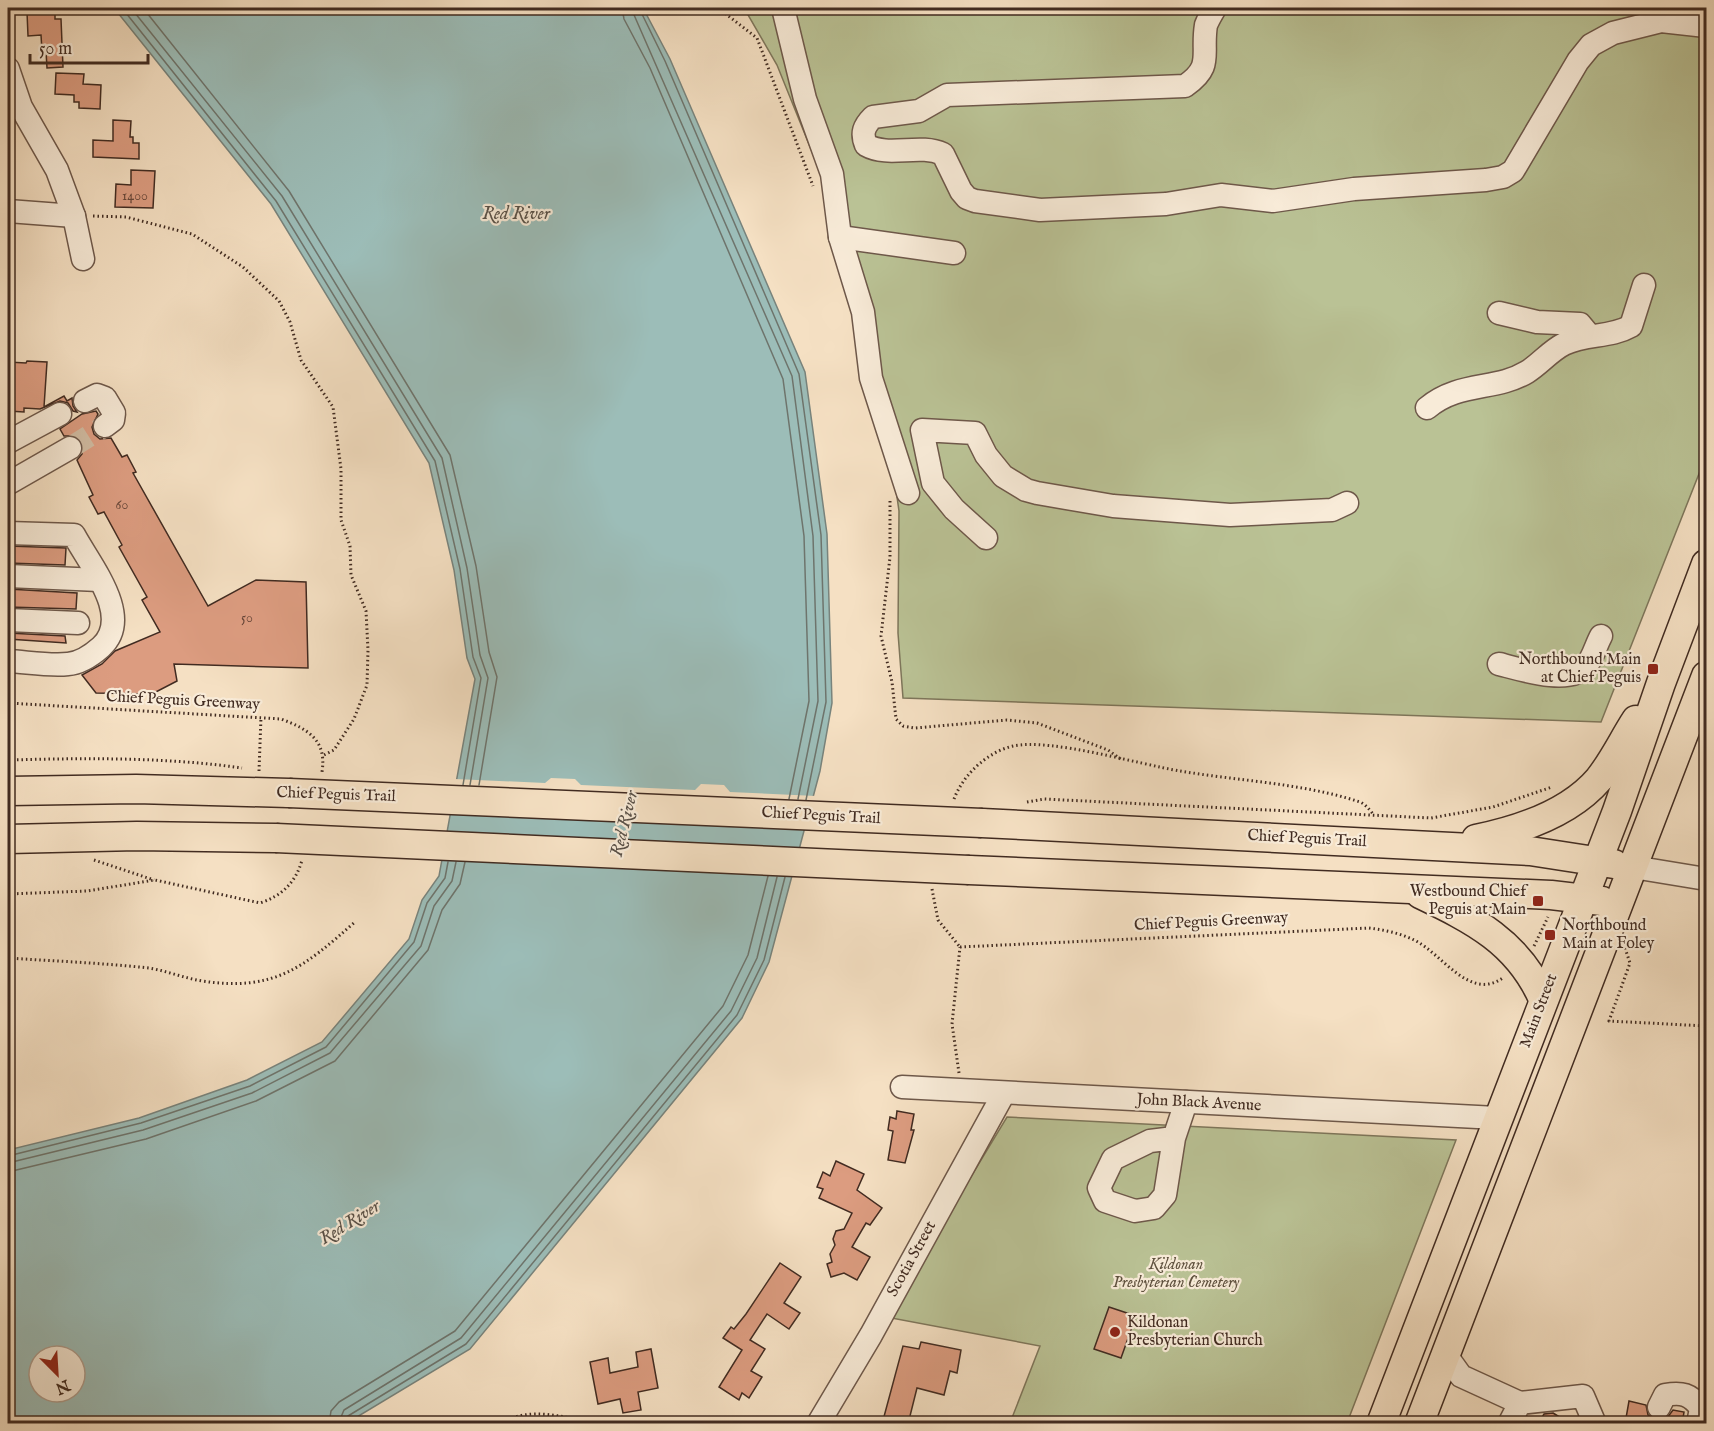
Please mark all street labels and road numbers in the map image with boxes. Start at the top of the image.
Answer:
street label: Chief Peguis Greenway [105,687,261,715]
street label: Chief Peguis Trail [276,783,397,807]
street label: Chief Peguis Trail [761,803,882,829]
street label: Chief Peguis Trail [1247,826,1368,852]
street label: Chief Peguis Greenway [1133,908,1289,936]
street label: Main Street [1516,971,1562,1051]
street label: John Black Avenue [1134,1090,1262,1116]
street label: Scotia Street [883,1217,941,1300]

